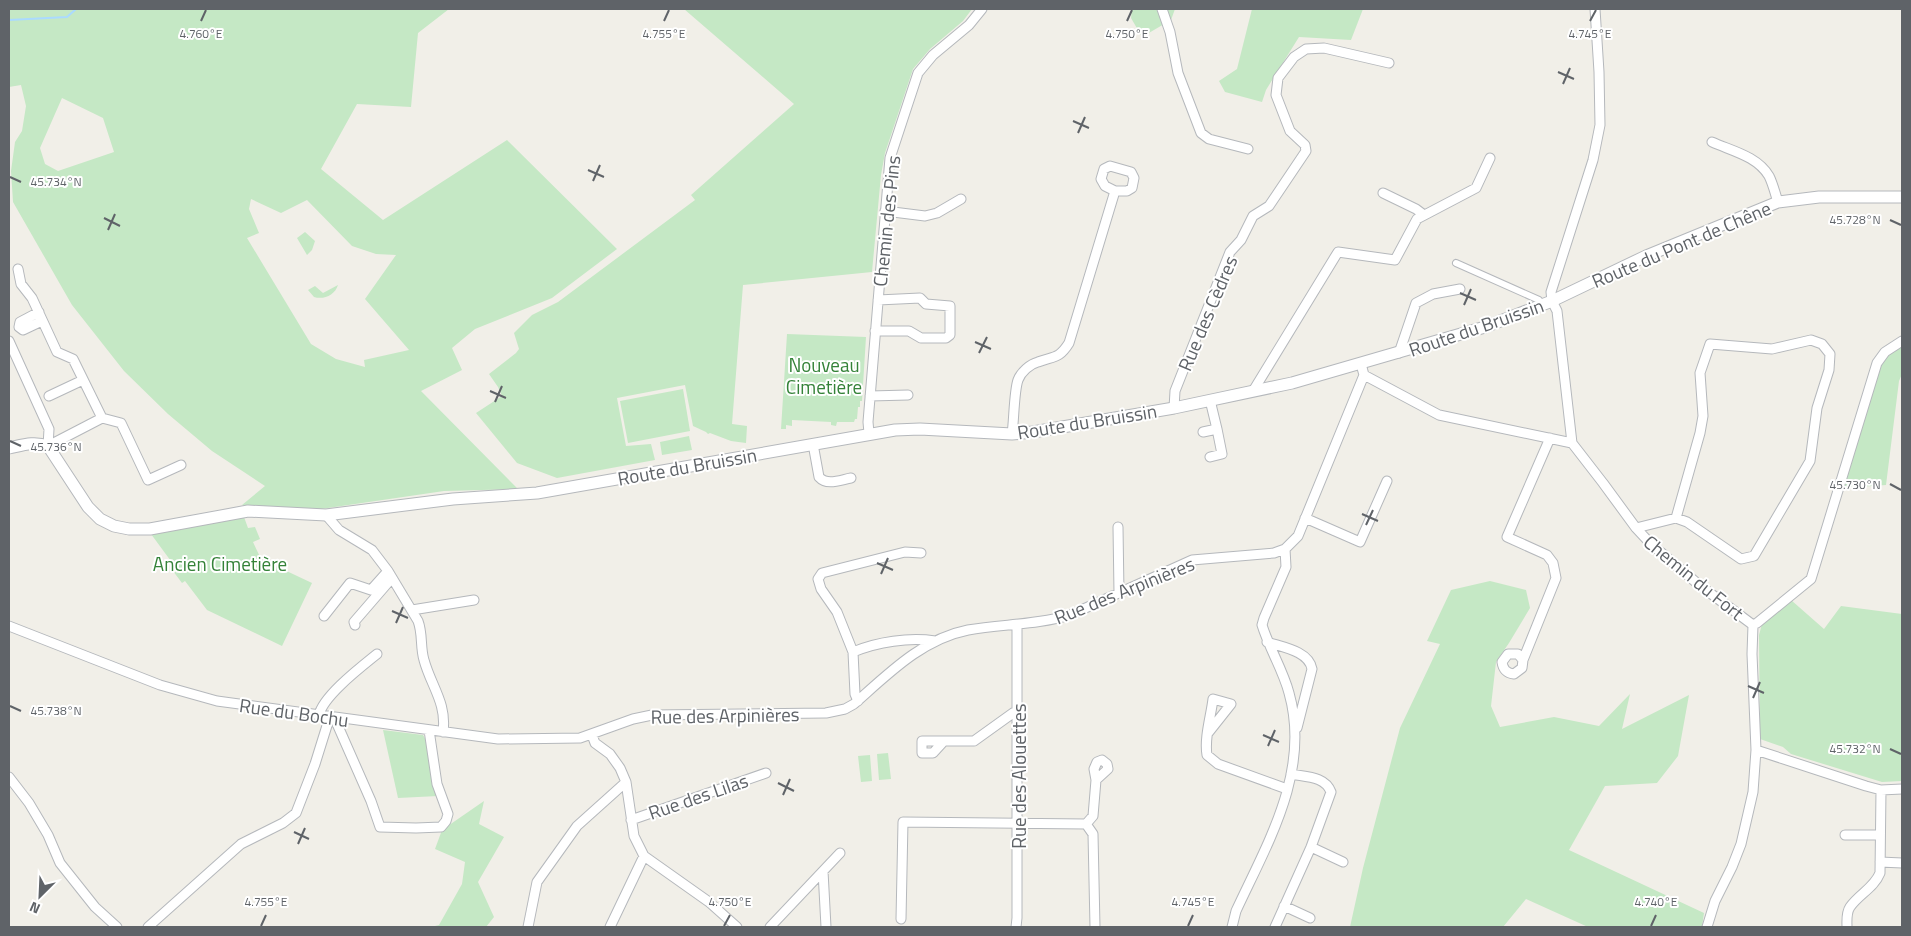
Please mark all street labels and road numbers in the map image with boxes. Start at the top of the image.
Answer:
street label: Chemin des Pins [865,154,907,288]
street label: Route du Pont de Chêne [1587,193,1775,295]
street label: Rue des Cèdres [1170,251,1244,375]
street label: Route du Bruissin [1405,290,1547,364]
street label: Route du Bruissin [1015,396,1159,446]
street label: Route du Bruissin [615,439,759,493]
street label: Chemin du Fort [1638,527,1751,627]
street label: Rue des Arpinières [1049,549,1199,631]
street label: Rue du Bochu [237,690,351,734]
street label: Rue des Arpinières [650,699,800,731]
street label: Rue des Alouettes [1004,703,1033,849]
street label: Rue des Lilas [644,765,752,827]

